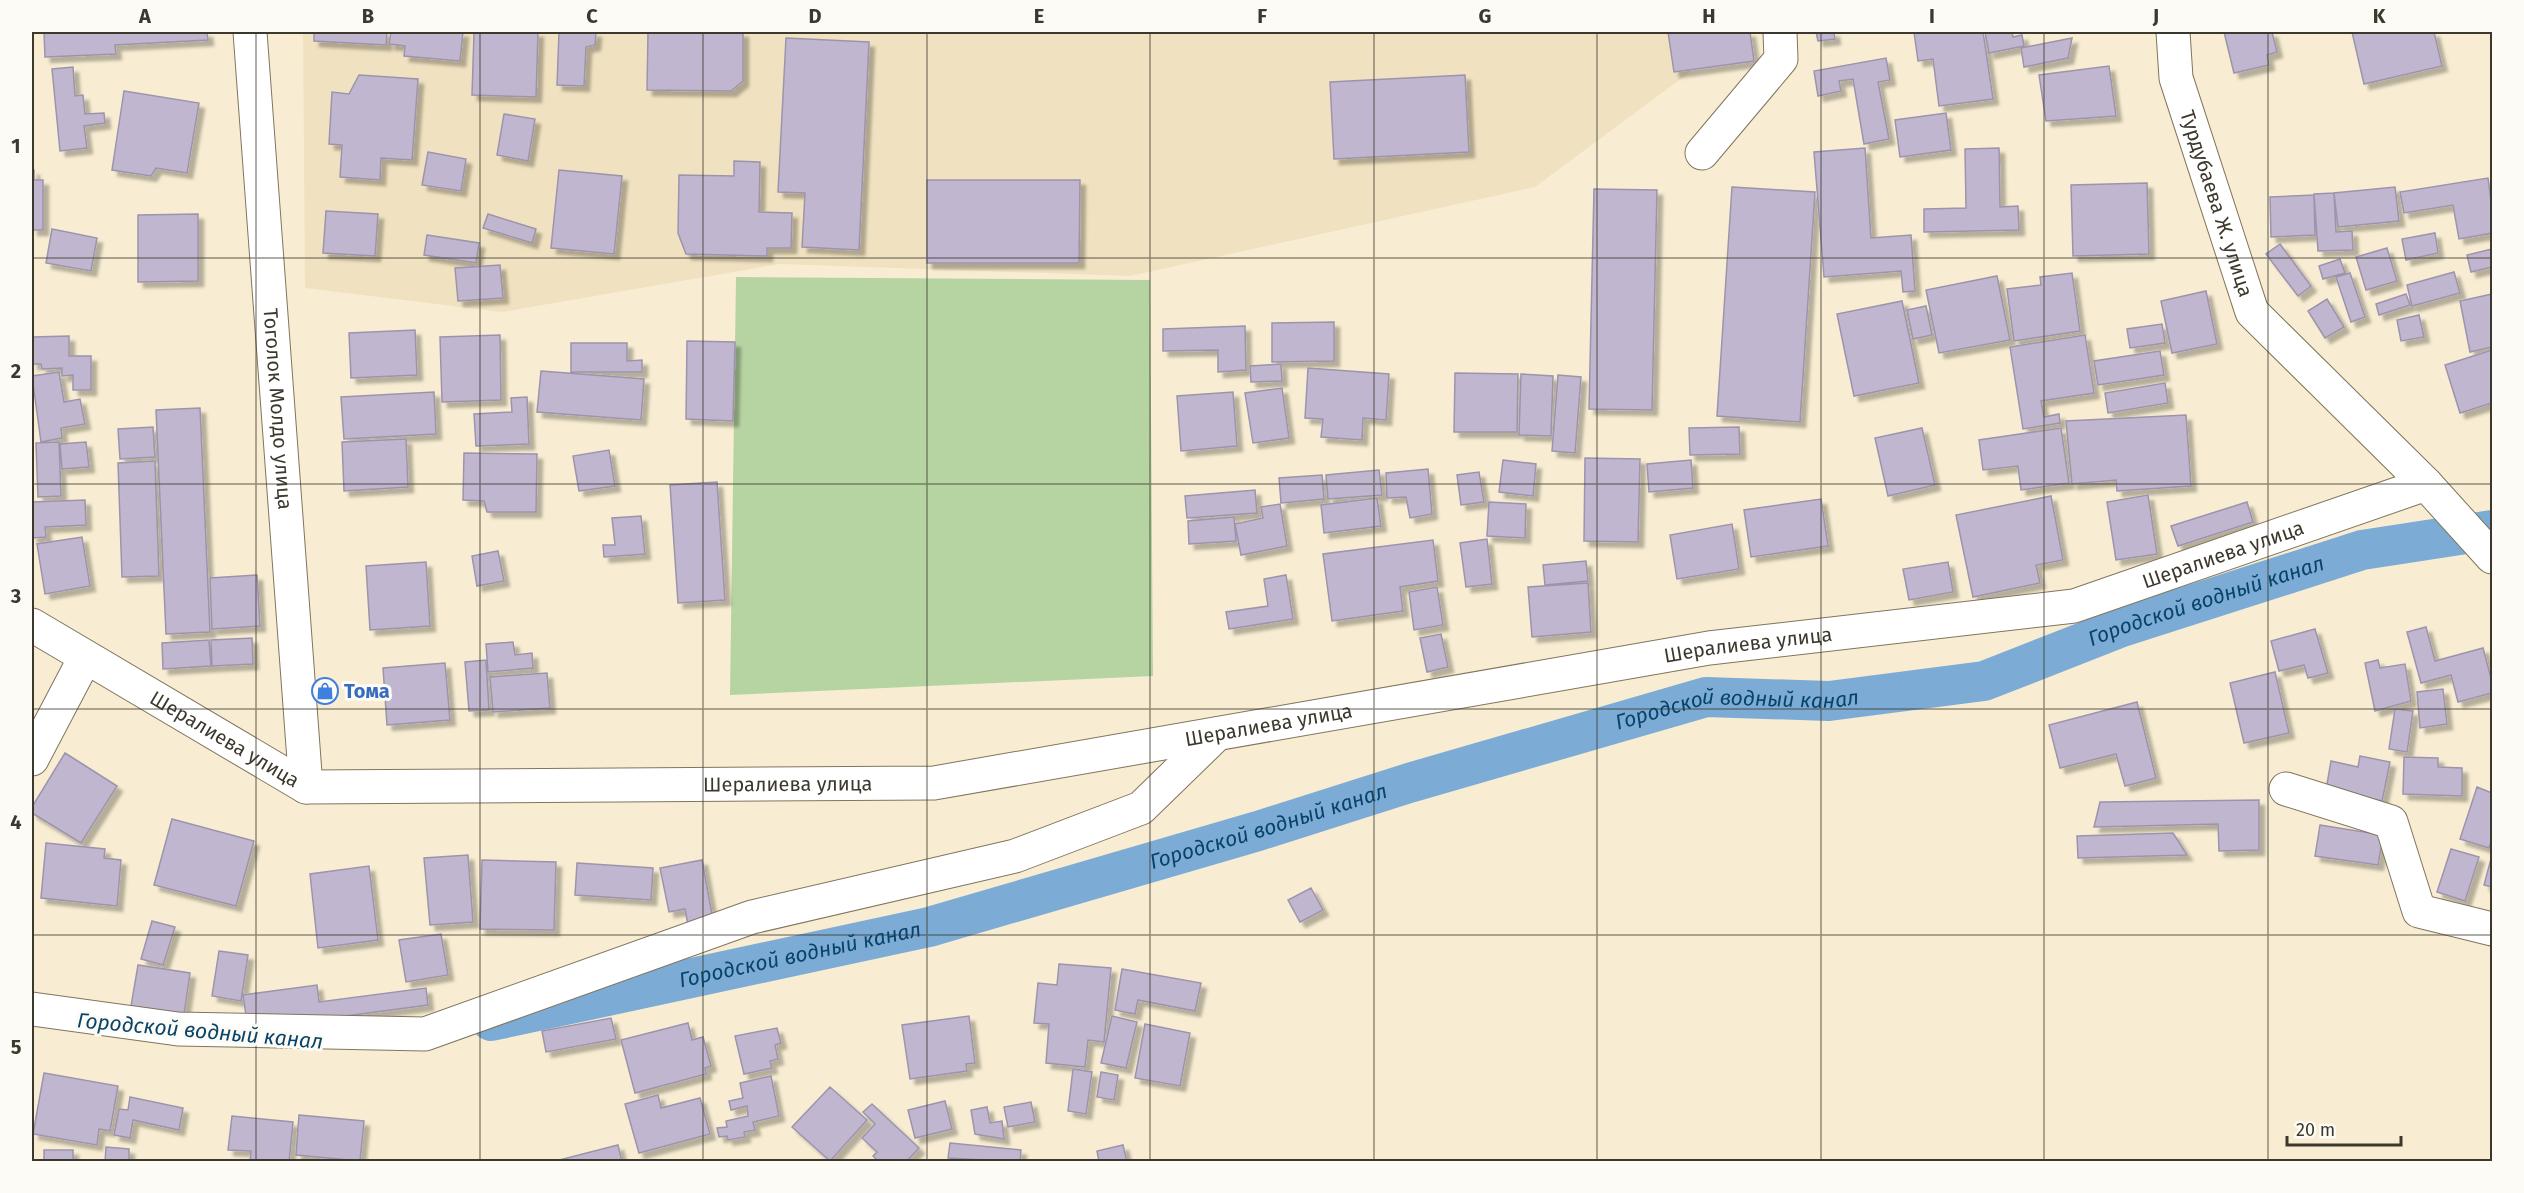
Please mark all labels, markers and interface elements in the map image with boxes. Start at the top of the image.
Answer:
text: A [138,4,152,28]
text: B [362,4,374,28]
text: C [586,4,598,28]
text: D [808,4,822,28]
text: E [1034,4,1044,28]
text: F [1257,4,1267,28]
text: G [1479,4,1491,28]
text: H [1702,4,1716,28]
text: I [1929,4,1935,28]
text: J [2152,4,2159,28]
text: K [2373,4,2386,28]
street label: Турдубаева Ж. улица [2175,107,2258,300]
text: 1 [11,134,21,158]
street label: Тоголок Молдо улица [259,307,297,511]
text: 2 [11,359,21,383]
street label: Шералиева улица [2139,515,2307,593]
water label: Городской водный канал [2084,550,2327,652]
text: 3 [10,584,21,608]
street label: Шералиева улица [1662,622,1833,668]
shop icon: Тома [310,676,340,706]
place label: Тома [344,679,390,703]
water label: Городской водный канал [1612,684,1861,736]
street label: Шералиева улица [146,686,304,792]
street label: Шералиева улица [1183,698,1354,751]
street label: Шералиева улица [703,771,872,796]
water label: Городской водный канал [1147,778,1390,875]
text: 4 [10,810,22,834]
water label: Городской водный канал [676,916,923,993]
water label: Городской водный канал [76,1007,324,1055]
text: 5 [11,1035,22,1059]
scale bar [2287,1109,2401,1147]
text: 20 m [2296,1119,2335,1141]

